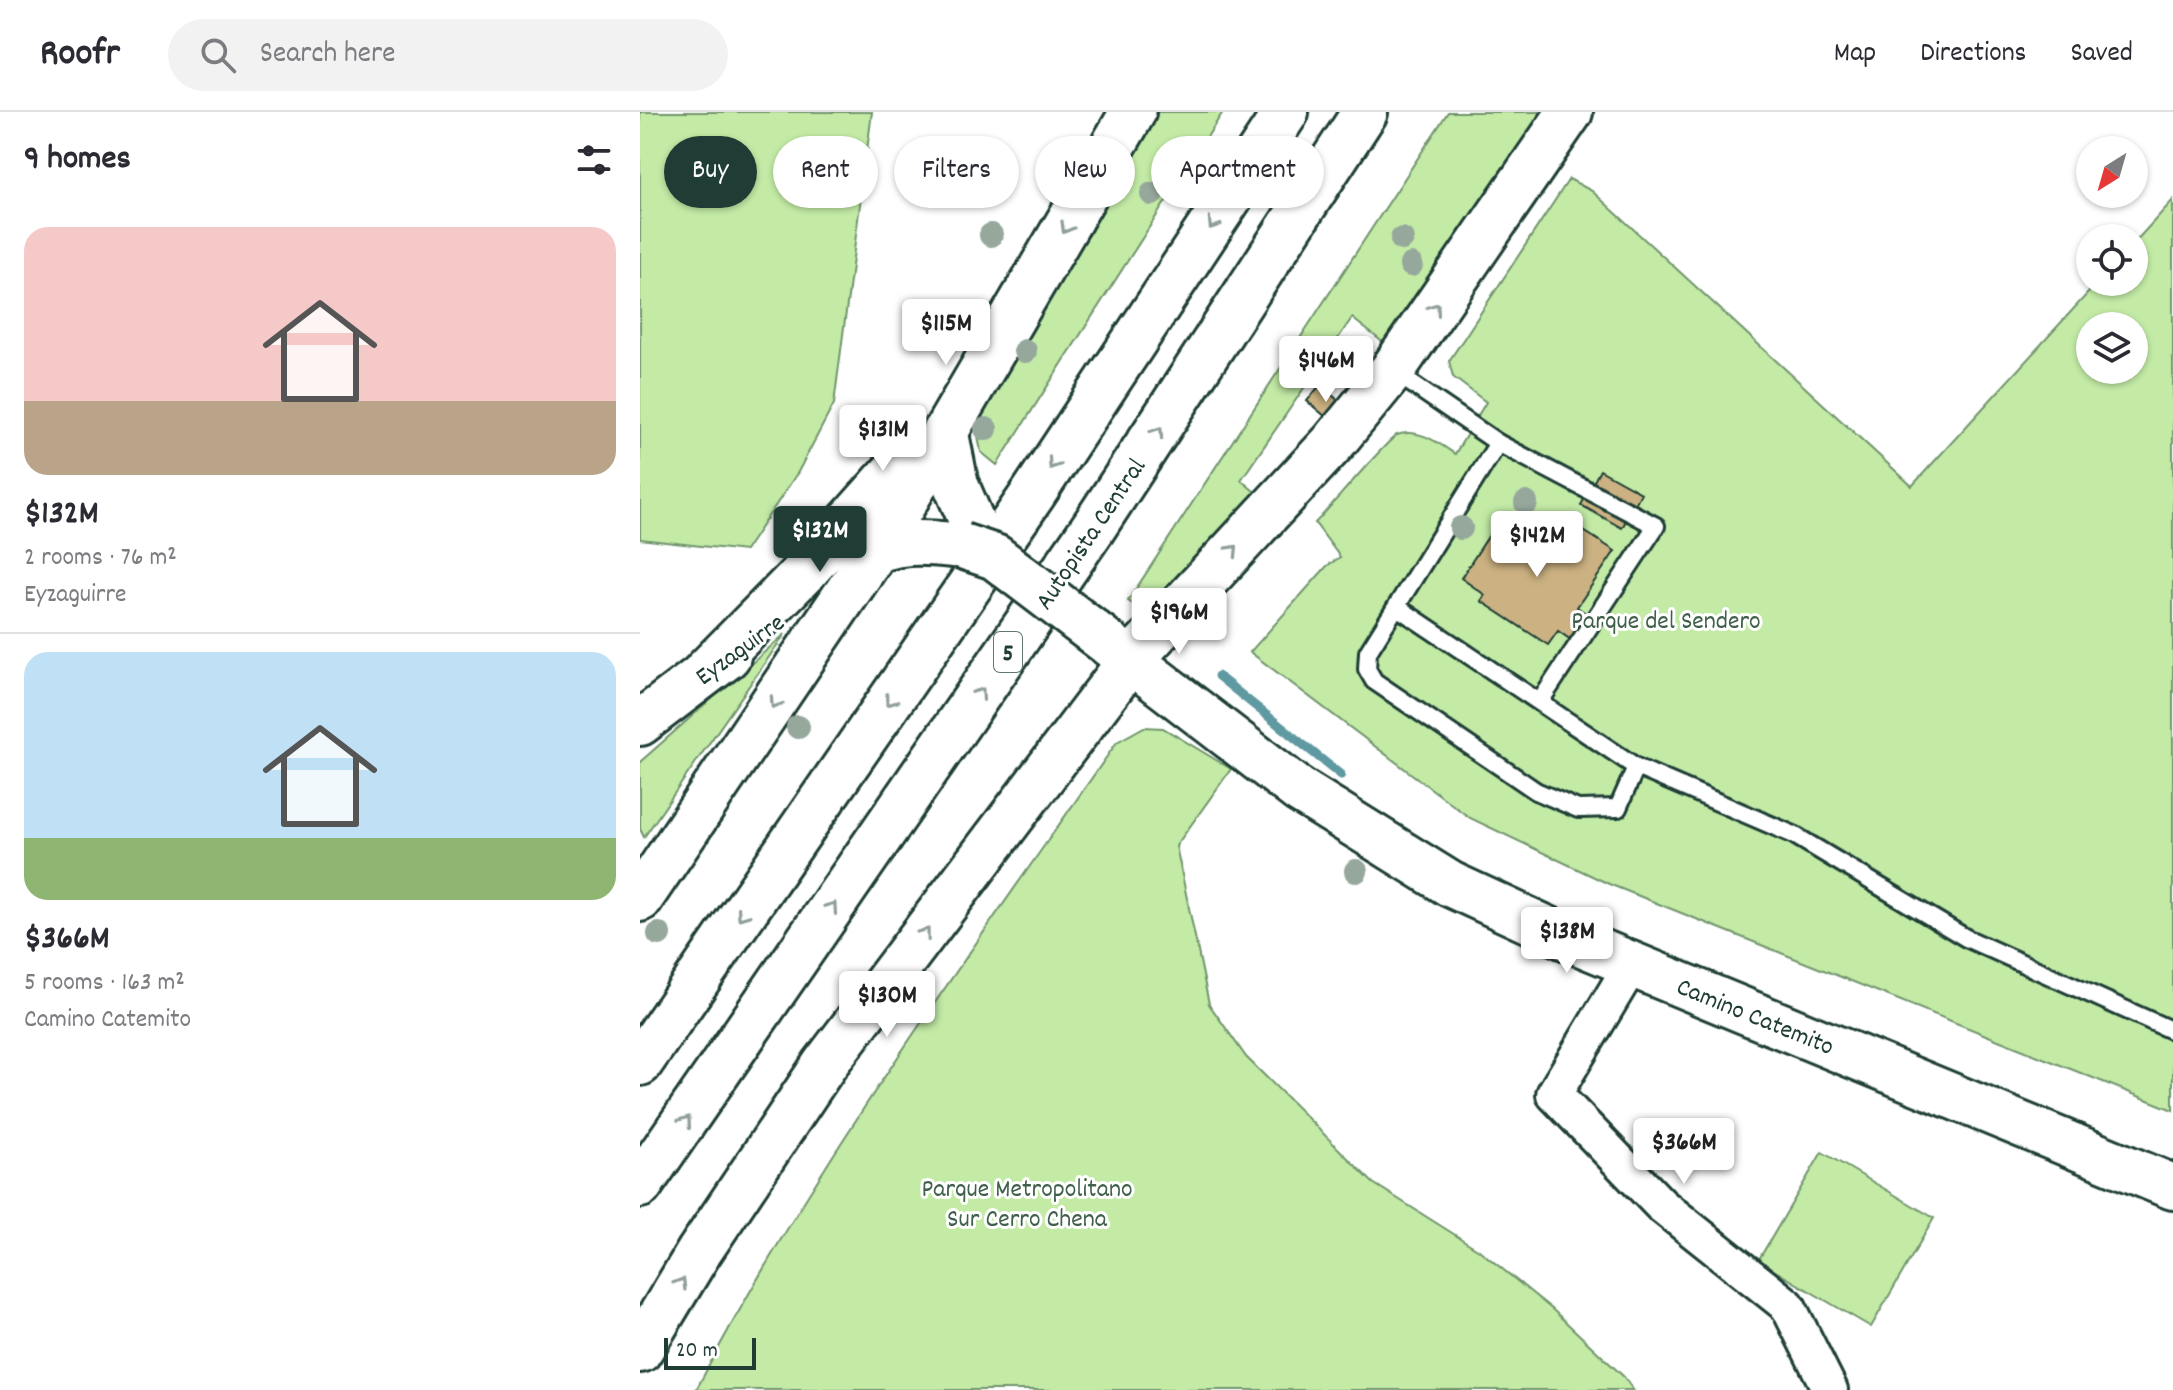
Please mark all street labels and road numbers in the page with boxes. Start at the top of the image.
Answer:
street label: Autopista Central [1027,452,1156,618]
street label: Eyzaguirre [689,606,793,696]
road number: 5 [994,632,1022,672]
street label: Camino Catemito [1670,970,1839,1067]

